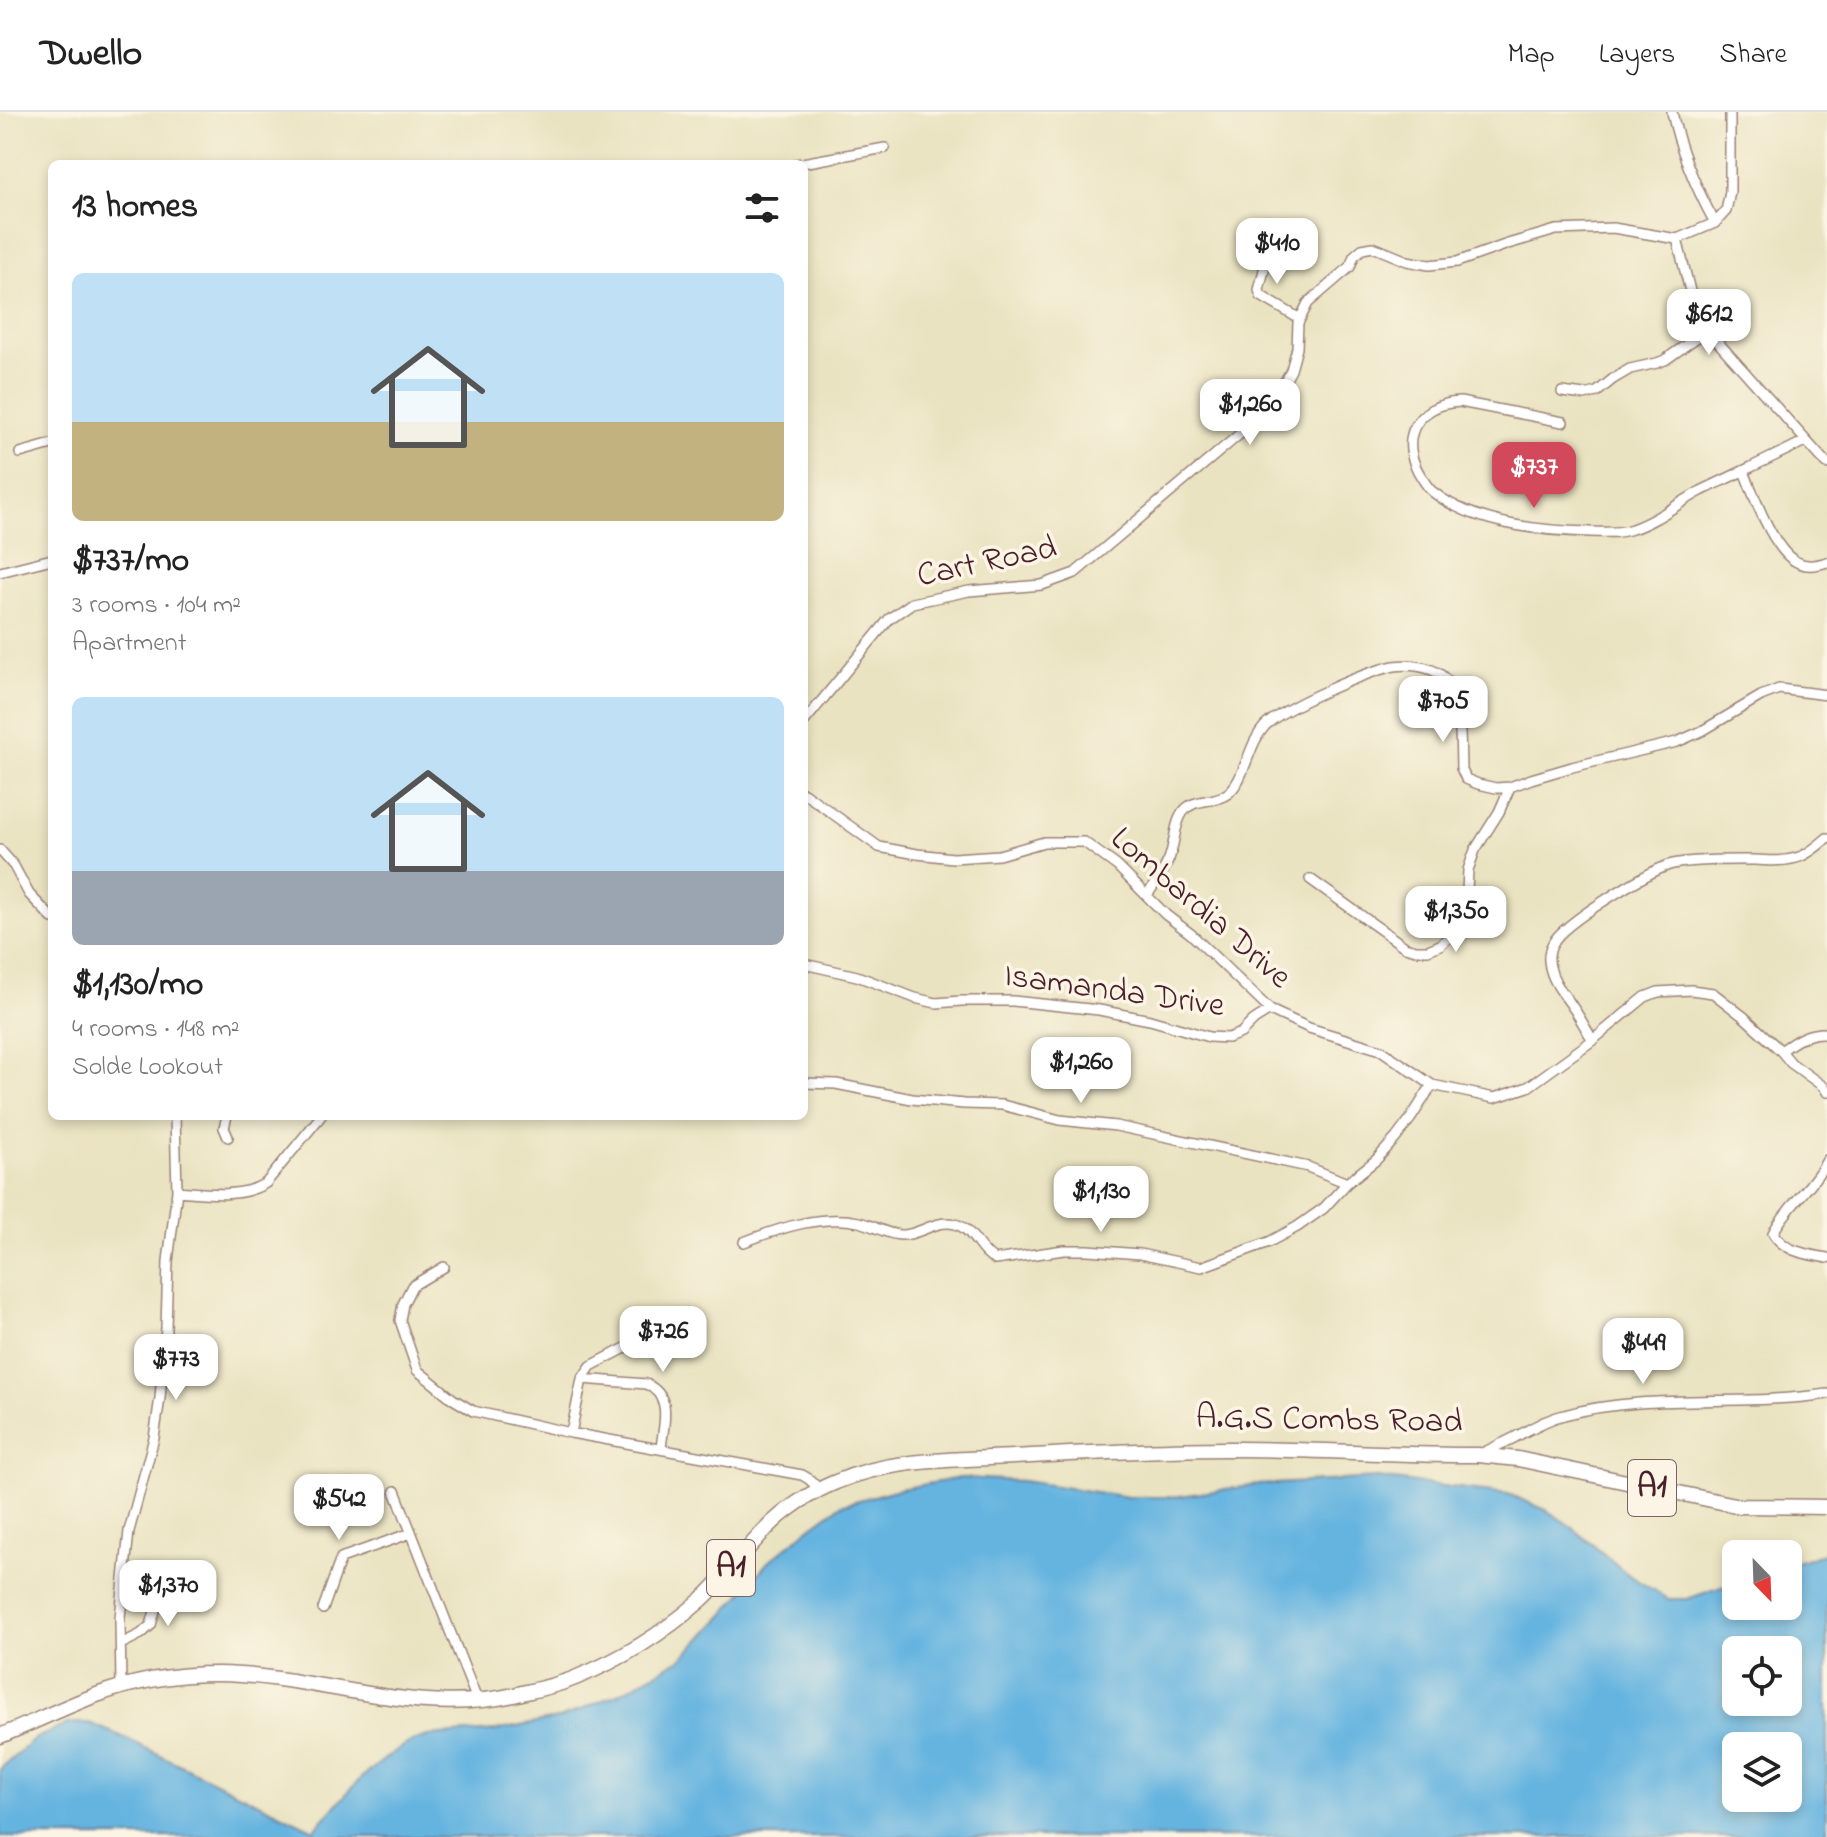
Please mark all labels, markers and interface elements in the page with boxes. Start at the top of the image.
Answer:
text: Dwello [40,27,142,83]
text: Map [1507,35,1555,76]
text: Layers [1599,35,1675,76]
text: Share [1719,35,1787,76]
text: 13 homes [72,183,198,233]
icon: filters [740,186,784,230]
pin: $410 [1230,218,1324,286]
text: $410 [1254,225,1300,263]
pin: $612 [1662,289,1756,357]
text: $612 [1685,296,1733,334]
icon: home [356,325,500,469]
pin: $1,260 [1185,379,1315,447]
text: $1,260 [1218,386,1282,424]
pin: $737 [1487,442,1581,510]
text: $737 [1510,449,1558,487]
street label: Cart Road [913,524,1061,602]
text: $737/mo [72,537,189,587]
text: 3 rooms · 104 m² [72,587,241,625]
text: Apartment [72,625,186,663]
pin: $705 [1396,676,1490,744]
text: $705 [1417,683,1469,721]
icon: home [356,749,500,893]
street label: Lombardia Drive [1098,816,1302,1003]
pin: $1,350 [1391,886,1521,954]
text: $1,350 [1423,893,1489,931]
street label: Isamanda Drive [1001,952,1228,1032]
text: $1,130/mo [72,961,203,1011]
text: 4 rooms · 148 m² [72,1011,239,1049]
pin: $1,260 [1016,1037,1146,1105]
text: $1,260 [1049,1044,1113,1082]
text: Solde Lookout [72,1049,223,1087]
pin: $1,130 [1036,1166,1166,1234]
text: $1,130 [1072,1173,1130,1211]
pin: $726 [616,1306,710,1374]
text: $726 [638,1313,688,1351]
pin: $449 [1596,1318,1690,1386]
text: $449 [1621,1325,1665,1363]
pin: $773 [129,1334,223,1402]
text: $773 [152,1341,200,1379]
street label: A.G.S Combs Road [1195,1394,1463,1448]
road number: A1 [1628,1460,1676,1516]
pin: $542 [292,1474,386,1542]
text: $542 [312,1481,366,1519]
road number: A1 [707,1540,755,1596]
north arrow [1722,1540,1802,1620]
map controls [1722,1540,1802,1812]
pin: $1,370 [103,1560,233,1628]
text: $1,370 [137,1567,199,1605]
button: locate [1722,1636,1802,1716]
button: layers [1722,1732,1802,1812]

